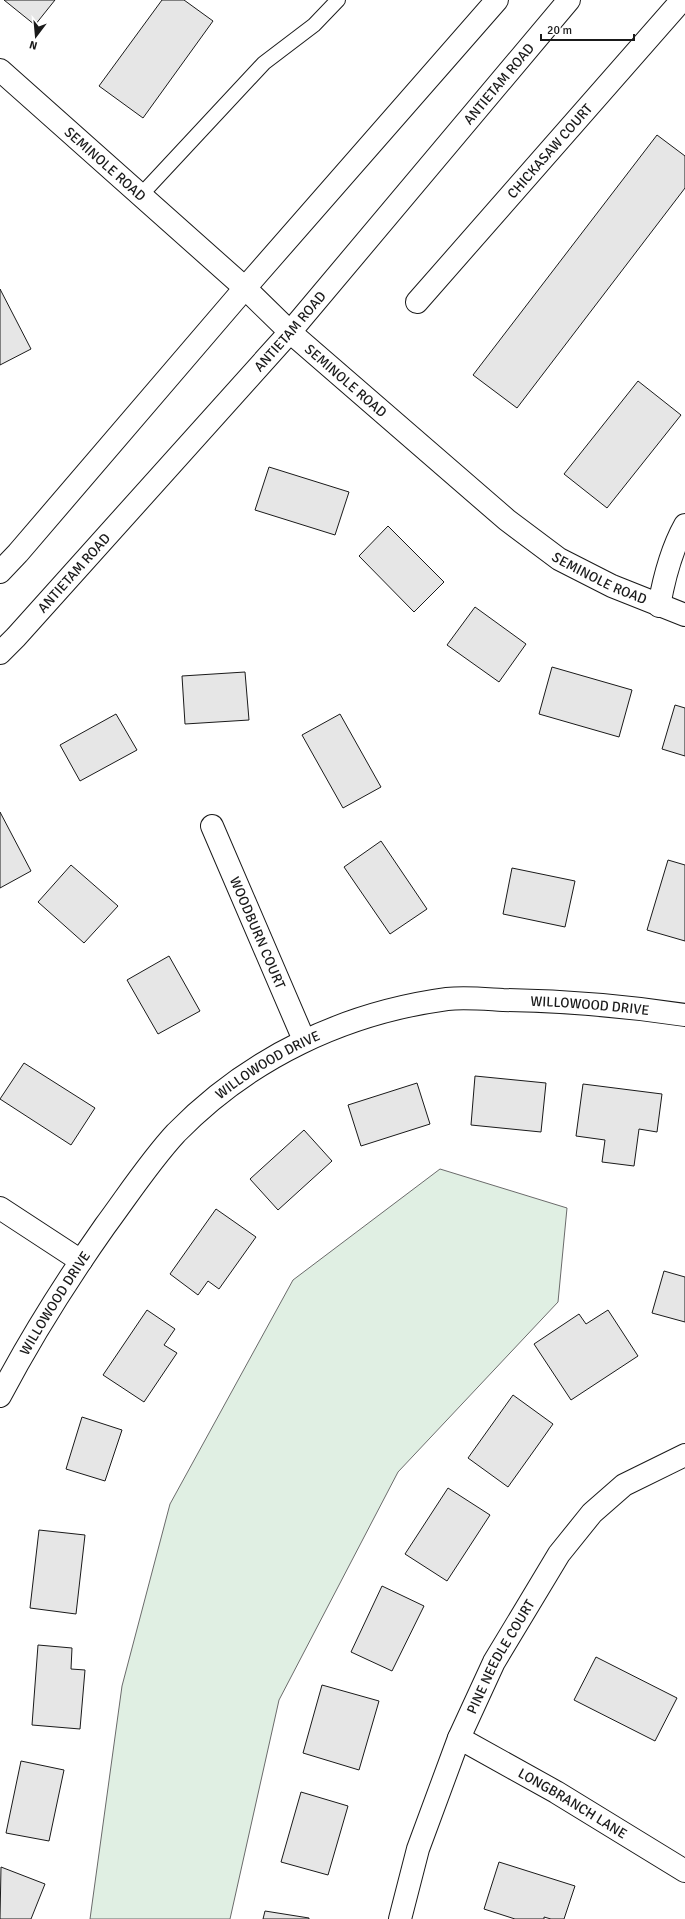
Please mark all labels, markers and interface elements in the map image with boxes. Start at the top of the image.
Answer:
north arrow [16,16,56,56]
scale bar [541,16,634,42]
text: 20 m [547,23,572,38]
text: N [28,38,39,52]
street label: ANTIETAM ROAD [460,40,538,128]
street label: CHICKASAW COURT [504,100,596,202]
street label: SEMINOLE ROAD [61,124,149,205]
street label: ANTIETAM ROAD [251,288,330,375]
street label: SEMINOLE ROAD [301,341,390,421]
street label: ANTIETAM ROAD [34,530,114,616]
street label: SEMINOLE ROAD [548,549,649,608]
street label: WOODBURN COURT [226,874,289,991]
street label: WILLOWOOD DRIVE [530,993,650,1019]
street label: WILLOWOOD DRIVE [212,1027,323,1103]
street label: WILLOWOOD DRIVE [16,1248,94,1358]
street label: PINE NEEDLE COURT [463,1597,539,1717]
street label: LONGBRANCH LANE [515,1765,630,1842]

